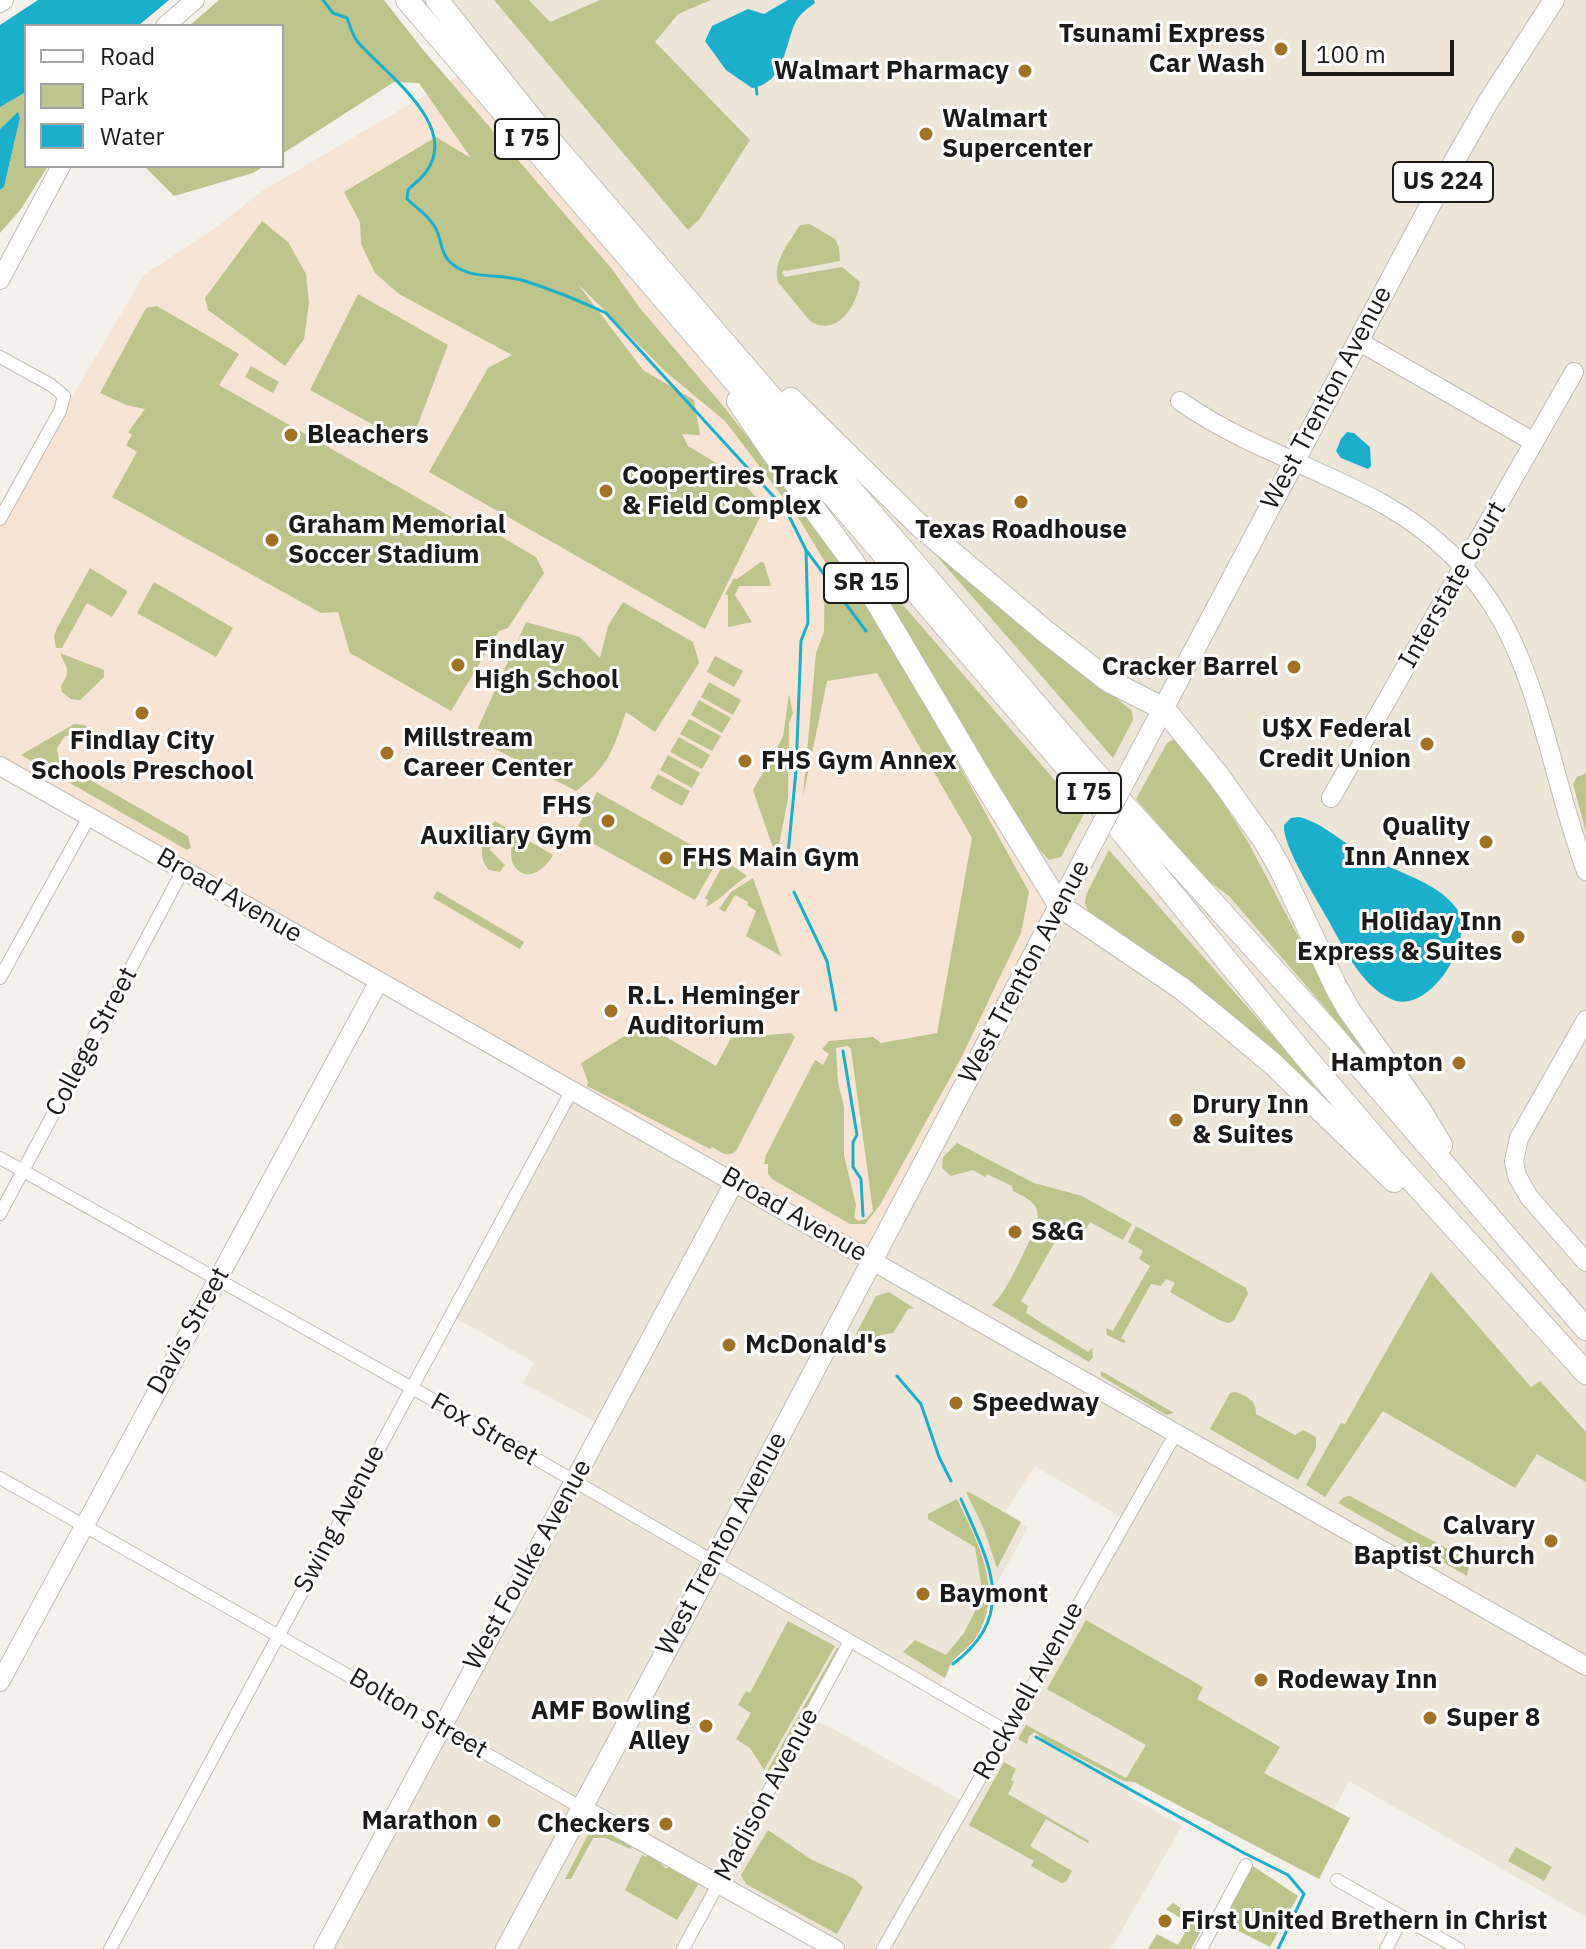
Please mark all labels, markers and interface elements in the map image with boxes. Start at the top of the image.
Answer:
place label: Tsunami Express Car Wash [1059,18,1265,80]
legend [24,24,284,168]
scale bar [1306,24,1458,74]
text: 100 m [1316,38,1386,70]
text: Road [100,40,155,72]
marker: Tsunami Express Car Wash [1272,40,1290,58]
place label: Walmart Pharmacy [774,55,1009,87]
marker: Walmart Pharmacy [1016,62,1034,80]
text: Park [100,80,149,112]
place label: Walmart Supercenter [942,103,1093,164]
road number: I 75 [495,119,559,159]
text: Water [100,120,164,152]
marker: Walmart Supercenter [917,125,935,143]
road number: US 224 [1393,162,1493,202]
street label: West Trenton Avenue [1255,281,1399,515]
place label: Bleachers [307,419,429,451]
marker: Bleachers [282,426,300,444]
place label: Coopertires Track & Field Complex [622,460,838,522]
marker: Coopertires Track & Field Complex [597,482,615,500]
marker: Texas Roadhouse [1012,493,1030,511]
street label: Interstate Court [1393,496,1513,674]
place label: Graham Memorial Soccer Stadium [288,509,506,570]
place label: Texas Roadhouse [915,514,1127,546]
marker: Graham Memorial Soccer Stadium [263,531,281,549]
road number: SR 15 [824,563,908,603]
place label: Findlay High School [474,634,619,696]
place label: Cracker Barrel [1102,651,1278,683]
marker: Findlay High School [449,656,467,674]
marker: Cracker Barrel [1285,658,1303,676]
marker: Findlay City Schools Preschool [133,704,151,722]
place label: U$X Federal Credit Union [1259,713,1411,774]
place label: Millstream Career Center [403,722,573,784]
place label: Findlay City Schools Preschool [31,725,253,786]
marker: U$X Federal Credit Union [1418,735,1436,753]
marker: Millstream Career Center [378,744,396,762]
place label: FHS Gym Annex [761,745,957,777]
marker: FHS Gym Annex [736,752,754,770]
road number: I 75 [1057,773,1121,813]
place label: FHS Auxiliary Gym [420,790,592,852]
place label: Quality Inn Annex [1344,811,1470,872]
marker: FHS Auxiliary Gym [599,812,617,830]
marker: Quality Inn Annex [1477,833,1495,851]
street label: Broad Avenue [151,842,307,950]
place label: FHS Main Gym [682,842,859,874]
marker: FHS Main Gym [657,849,675,867]
street label: West Trenton Avenue [953,855,1097,1089]
place label: Holiday Inn Express & Suites [1297,906,1502,968]
marker: Holiday Inn Express & Suites [1509,928,1527,946]
street label: College Street [40,962,144,1122]
place label: R.L. Heminger Auditorium [627,980,800,1042]
marker: R.L. Heminger Auditorium [602,1002,620,1020]
place label: Hampton [1330,1047,1443,1079]
marker: Hampton [1450,1054,1468,1072]
place label: Drury Inn & Suites [1192,1089,1309,1150]
marker: Drury Inn & Suites [1167,1111,1185,1129]
street label: Broad Avenue [716,1161,872,1269]
place label: S&G [1031,1216,1084,1248]
marker: S&G [1006,1223,1024,1241]
street label: Davis Street [141,1262,237,1400]
place label: McDonald's [745,1329,887,1361]
marker: McDonald's [720,1336,738,1354]
street label: Fox Street [425,1387,543,1473]
place label: Speedway [972,1387,1099,1419]
marker: Speedway [947,1394,965,1412]
street label: West Trenton Avenue [650,1427,794,1661]
street label: Swing Avenue [288,1440,392,1598]
street label: West Foulke Avenue [457,1454,599,1676]
place label: Calvary Baptist Church [1354,1510,1535,1572]
marker: Calvary Baptist Church [1542,1532,1560,1550]
place label: Baymont [939,1578,1048,1610]
marker: Baymont [914,1585,932,1603]
street label: Rockwell Avenue [967,1597,1091,1785]
street label: Bolton Street [343,1662,493,1766]
place label: Rodeway Inn [1277,1664,1437,1696]
marker: Rodeway Inn [1252,1671,1270,1689]
place label: AMF Bowling Alley [531,1695,690,1756]
place label: Super 8 [1446,1702,1540,1734]
street label: Madison Avenue [708,1703,826,1887]
marker: Super 8 [1421,1709,1439,1727]
marker: AMF Bowling Alley [697,1717,715,1735]
place label: Marathon [362,1805,478,1837]
place label: Checkers [537,1808,650,1840]
marker: Marathon [485,1812,503,1830]
marker: Checkers [657,1815,675,1833]
place label: First United Brethern in Christ [1181,1905,1547,1937]
marker: First United Brethern in Christ [1156,1912,1174,1930]

